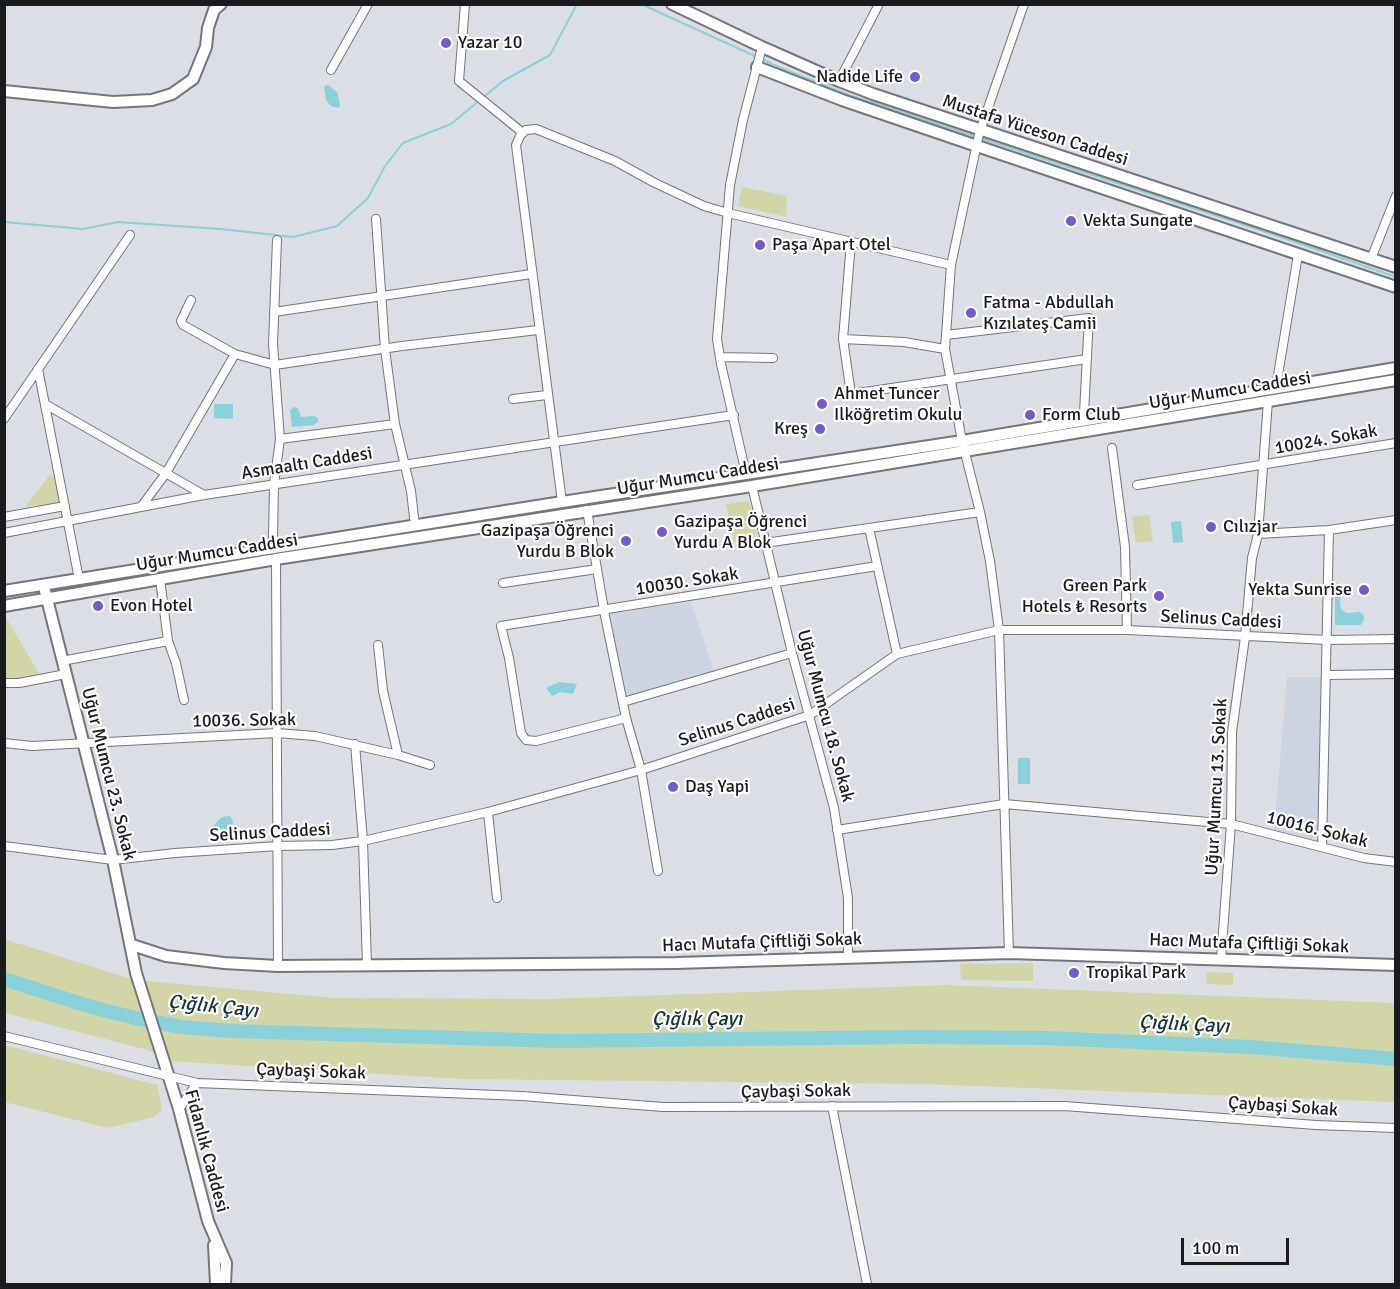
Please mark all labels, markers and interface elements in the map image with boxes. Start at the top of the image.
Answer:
place label: Yazar 10 [458,32,523,54]
marker: Yazar 10 [439,36,453,50]
place label: Nadide Life [816,66,903,88]
marker: Nadide Life [908,70,922,84]
street label: Mustafa Yüceson Caddesi [939,91,1131,171]
place label: Vekta Sungate [1083,210,1193,232]
marker: Vekta Sungate [1064,214,1078,228]
place label: Paşa Apart Otel [772,234,891,256]
marker: Paşa Apart Otel [753,238,767,252]
place label: Fatma - Abdullah Kızılateş Camii [983,292,1114,334]
marker: Fatma - Abdullah Kızılateş Camii [964,306,978,320]
street label: Uğur Mumcu Caddesi [1147,368,1313,414]
place label: Ahmet Tuncer Ilköğretim Okulu [834,383,962,426]
marker: Ahmet Tuncer Ilköğretim Okulu [815,397,829,411]
place label: Form Club [1042,404,1120,426]
marker: Form Club [1023,408,1037,422]
place label: Kreş [774,418,808,440]
street label: 10024. Sokak [1273,420,1379,460]
marker: Kreş [813,422,827,436]
street label: Asmaaltı Caddesi [240,443,374,485]
street label: Uğur Mumcu Caddesi [615,454,781,500]
place label: Gazipaşa Öğrenci Yurdu A Blok [674,511,807,554]
place label: Cılızjar [1223,516,1278,538]
place label: Gazipaşa Öğrenci Yurdu B Blok [481,520,614,562]
marker: Cılızjar [1204,520,1218,534]
marker: Gazipaşa Öğrenci Yurdu A Blok [655,525,669,539]
street label: Uğur Mumcu Caddesi [134,530,300,576]
marker: Gazipaşa Öğrenci Yurdu B Blok [619,534,633,548]
street label: 10030. Sokak [634,563,740,601]
place label: Green Park Hotels ₺ Resorts [1022,575,1147,618]
place label: Yekta Sunrise [1248,579,1352,601]
marker: Yekta Sunrise [1357,583,1371,597]
marker: Green Park Hotels ₺ Resorts [1152,589,1166,603]
place label: Evon Hotel [110,595,193,617]
marker: Evon Hotel [91,599,105,613]
street label: Selinus Caddesi [1160,606,1282,634]
street label: Uğur Mumcu 18. Sokak [792,627,858,805]
street label: Uğur Mumcu 23. Sokak [76,685,140,863]
street label: Selinus Caddesi [676,694,798,752]
street label: Uğur Mumcu 13. Sokak [1202,698,1232,876]
street label: 10036. Sokak [192,709,296,733]
place label: Daş Yapi [685,776,749,798]
marker: Daş Yapi [666,780,680,794]
street label: 10016. Sokak [1264,807,1370,853]
street label: Selinus Caddesi [209,819,331,847]
street label: Hacı Mutafa Çiftliği Sokak [662,929,862,957]
street label: Hacı Mutafa Çiftliği Sokak [1149,930,1349,958]
place label: Tropikal Park [1086,962,1186,984]
marker: Tropikal Park [1067,966,1081,980]
water label: Çığlık Çayı [167,990,259,1024]
water label: Çığlık Çayı [652,1008,742,1032]
water label: Çığlık Çayı [1138,1011,1230,1039]
street label: Çaybaşi Sokak [256,1059,366,1085]
street label: Çaybaşi Sokak [741,1080,851,1104]
street label: Fidanlık Caddesi [179,1087,233,1215]
street label: Çaybaşi Sokak [1227,1092,1339,1122]
scale bar [1184,1226,1292,1264]
text: 100 m [1192,1237,1239,1259]

